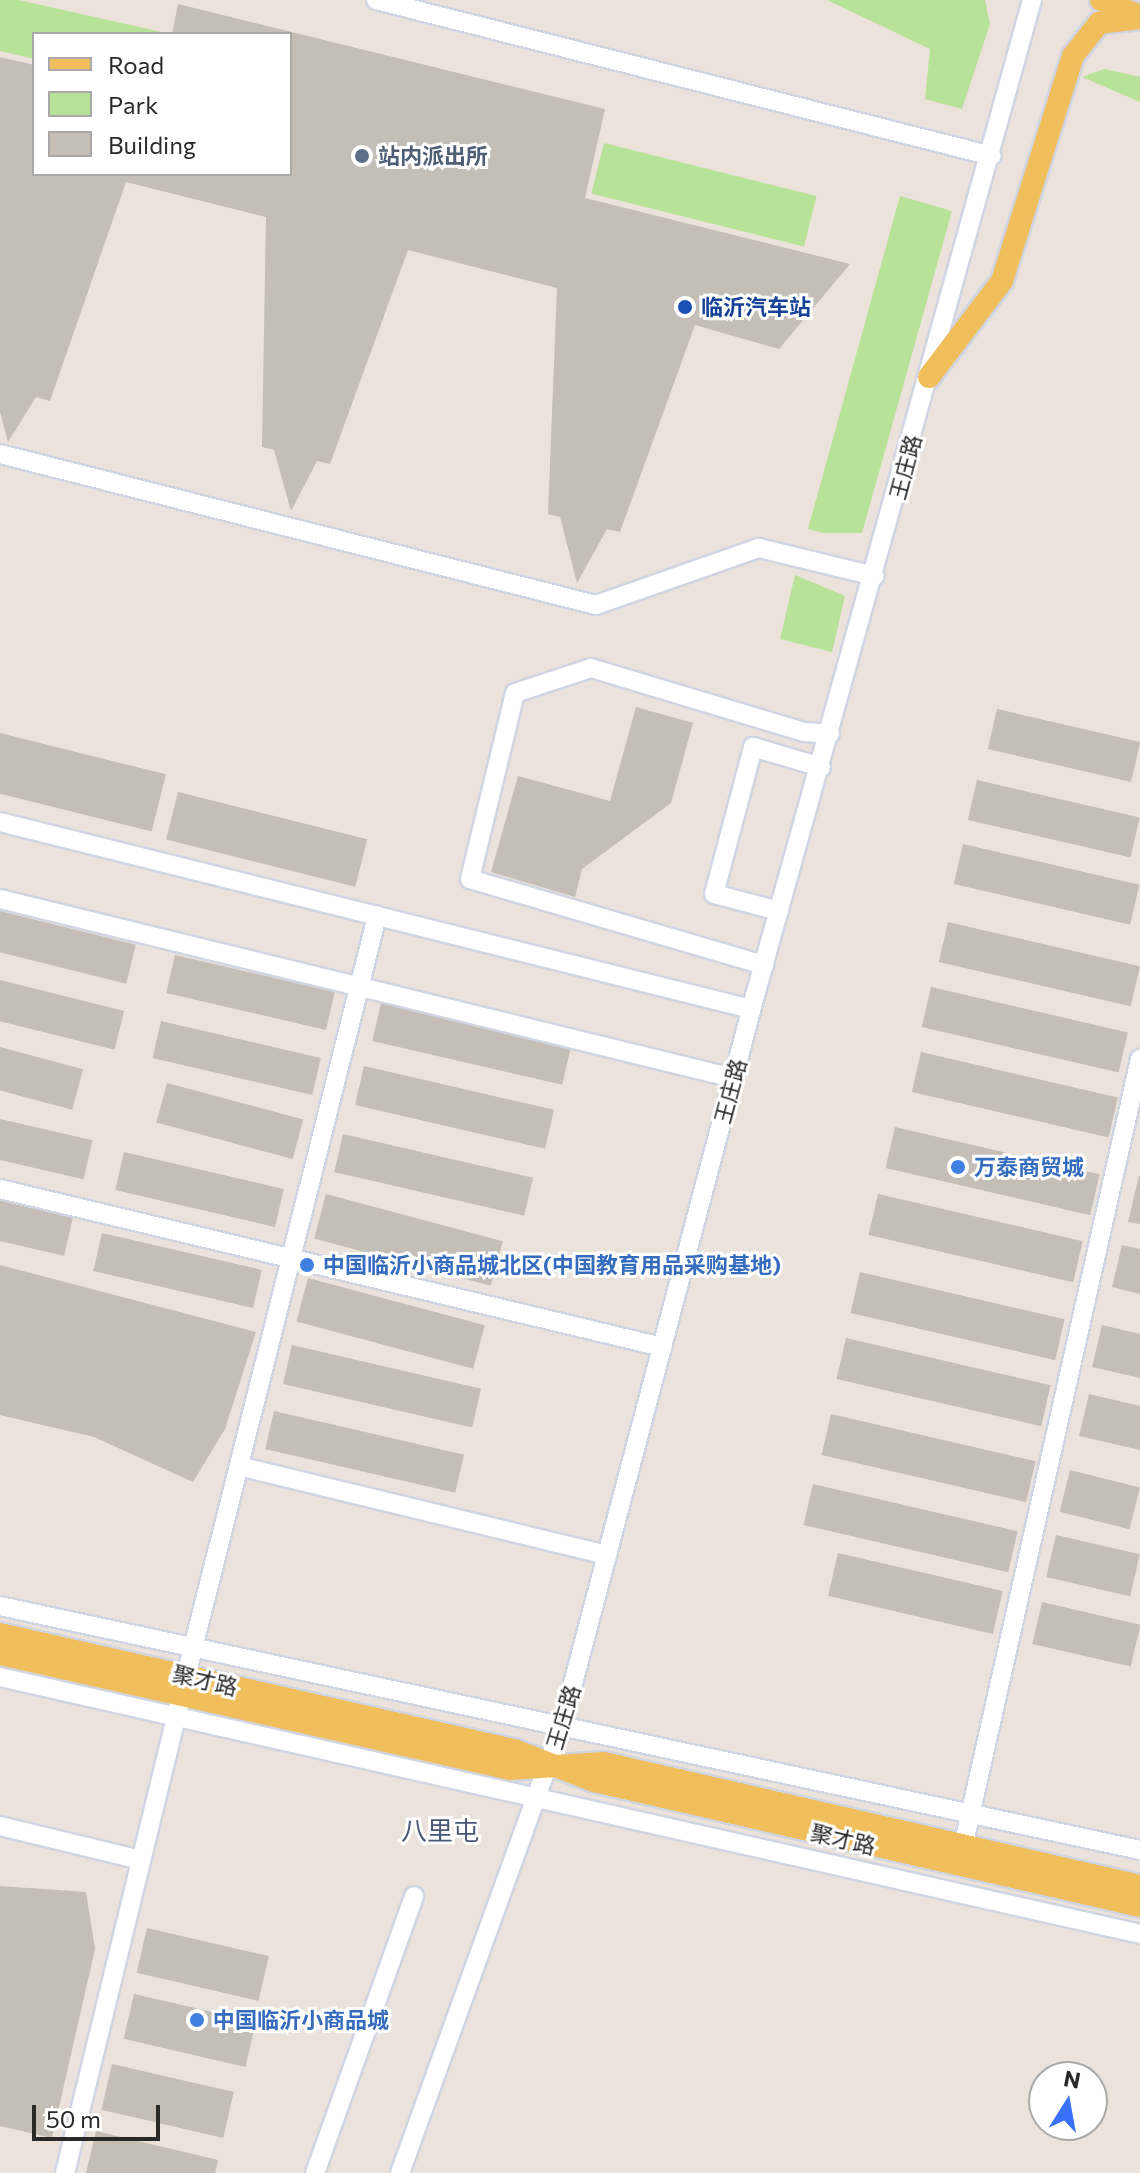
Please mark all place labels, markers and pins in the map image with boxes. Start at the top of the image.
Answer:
place label: 站内派出所 [378,143,488,169]
marker: 站内派出所 [353,147,371,165]
place label: 临沂汽车站 [701,294,811,320]
marker: 临沂汽车站 [676,298,694,316]
place label: 万泰商贸城 [974,1154,1084,1180]
marker: 万泰商贸城 [949,1158,967,1176]
place label: 中国临沂小商品城北区(中国教育用品采购基地) [323,1252,781,1278]
marker: 中国临沂小商品城北区(中国教育用品采购基地) [298,1256,316,1274]
place label: 中国临沂小商品城 [213,2007,389,2033]
marker: 中国临沂小商品城 [188,2011,206,2029]

